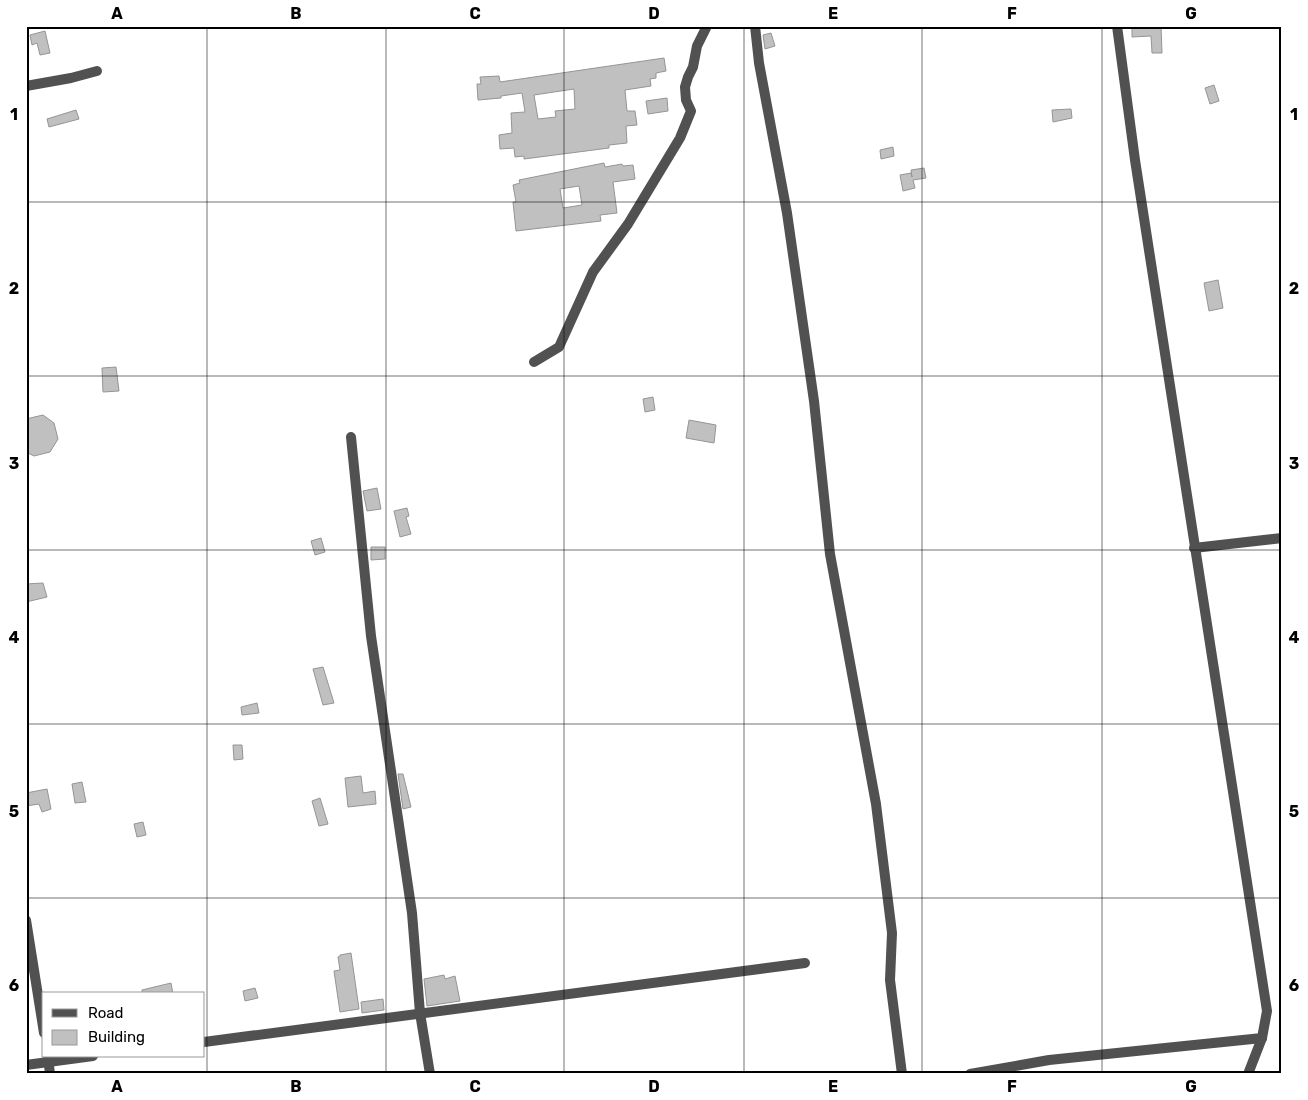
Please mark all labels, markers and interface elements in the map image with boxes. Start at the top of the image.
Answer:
text: A [111,4,123,23]
text: B [290,4,302,23]
text: C [469,4,481,23]
text: D [648,4,660,23]
text: E [828,4,838,23]
text: F [1007,4,1017,23]
text: G [1185,4,1197,23]
text: 1 [10,105,18,124]
text: 1 [1290,105,1298,124]
text: 2 [9,279,19,298]
text: 2 [1289,279,1299,298]
text: 3 [9,454,19,473]
text: 3 [1289,454,1299,473]
text: 4 [9,628,20,647]
text: 4 [1289,628,1300,647]
text: 5 [9,802,19,821]
text: 5 [1289,802,1299,821]
text: 6 [9,976,19,995]
text: 6 [1289,976,1299,995]
legend [42,992,205,1058]
text: Road [88,1004,124,1022]
text: Building [88,1028,145,1046]
text: A [111,1077,123,1096]
text: B [290,1077,302,1096]
text: C [469,1077,481,1096]
text: D [648,1077,660,1096]
text: E [828,1077,838,1096]
text: F [1007,1077,1017,1096]
text: G [1185,1077,1197,1096]

